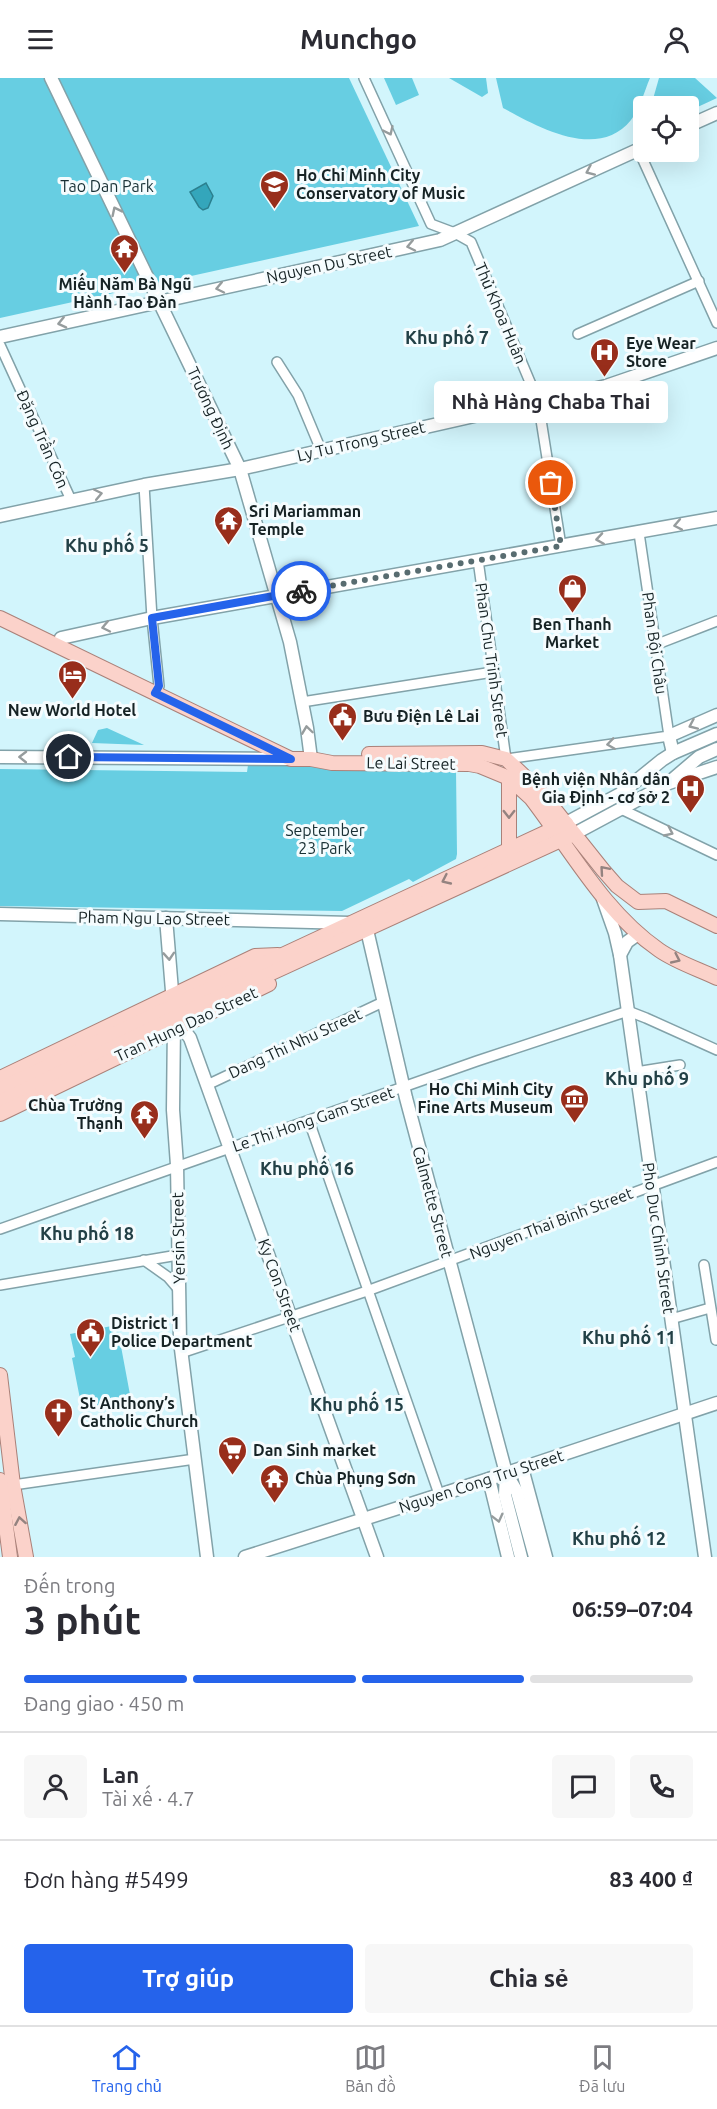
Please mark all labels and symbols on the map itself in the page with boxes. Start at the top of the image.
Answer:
one-way arrow [381,125,393,136]
one-way arrow [586,164,597,176]
place label: Ho Chi Minh City Conservatory of Music [296,166,465,202]
school or university icon: Ho Chi Minh City Conservatory of Music [259,168,291,210]
park label: Tao Dan Park [60,177,154,195]
one-way arrow [112,206,123,217]
temple icon: Miếu Năm Bà Ngũ Hành Tao Đàn [109,232,141,274]
one-way arrow [406,239,416,252]
street label: Nguyen Du Street [265,242,394,286]
street label: Thủ Khoa Huân [472,260,530,366]
place label: Miếu Năm Bà Ngũ Hành Tao Đàn [58,272,192,311]
one-way arrow [216,281,226,294]
one-way arrow [57,316,67,329]
district label: Khu phố 7 [405,324,489,347]
place label: Eye Wear Store [626,334,696,370]
hospital icon: Eye Wear Store [589,336,621,378]
street label: Trương Định [184,364,238,452]
callout: Nhà Hàng Chaba Thai [434,381,668,423]
street label: Đặng Trần Côn [13,386,75,491]
street label: Ly Tu Trong Street [295,417,428,465]
pin [525,457,576,508]
one-way arrow [93,488,103,501]
place label: Sri Mariamman Temple [249,502,361,538]
temple icon: Sri Mariamman Temple [212,504,244,546]
one-way arrow [673,518,683,531]
district label: Khu phố 5 [65,532,149,555]
one-way arrow [595,533,605,545]
courier [271,561,331,621]
shop icon: Ben Thanh Market [556,572,588,614]
street label: Phan Chu Trinh Street [472,581,512,739]
street label: Phan Bội Châu [639,591,671,695]
place label: Ben Thanh Market [532,615,612,651]
one-way arrow [102,620,112,633]
hotel icon: New World Hotel [56,658,88,700]
public building icon: Bưu Điện Lê Lai [326,700,358,742]
place label: New World Hotel [8,701,136,719]
place label: Bưu Điện Lê Lai [363,707,479,725]
one-way arrow [689,718,700,730]
one-way arrow [302,726,314,735]
pin [43,731,94,782]
one-way arrow [607,737,616,749]
one-way arrow [18,751,27,763]
street label: Le Lai Street [366,753,456,773]
place label: Bệnh viện Nhân dân Gia Định - cơ sở 2 [522,770,670,806]
hospital icon: Bệnh viện Nhân dân Gia Định - cơ sở 2 [675,772,707,814]
one-way arrow [503,810,515,819]
park label: September 23 Park [285,821,365,857]
one-way arrow [663,825,674,837]
one-way arrow [600,866,611,877]
one-way arrow [441,872,452,884]
street label: Pham Ngu Lao Street [78,908,231,928]
one-way arrow [669,951,680,963]
one-way arrow [163,952,176,961]
street label: Tran Hung Dao Street [112,983,261,1065]
street label: Dang Thi Nhu Street [225,1004,365,1082]
district label: Khu phố 9 [605,1065,689,1088]
place label: Ho Chi Minh City Fine Arts Museum [418,1080,553,1116]
museum icon: Ho Chi Minh City Fine Arts Museum [558,1082,590,1124]
street label: Le Thi Hong Gam Street [230,1083,397,1155]
place label: Chùa Trường Thạnh [28,1096,123,1132]
temple icon: Chùa Trường Thạnh [128,1098,160,1140]
street label: Calmette Street [409,1144,457,1260]
district label: Khu phố 16 [260,1155,354,1178]
street label: Pho Duc Chinh Street [639,1161,679,1316]
street label: Nguyen Thai Binh Street [467,1183,636,1262]
street label: Yersin Street [168,1191,188,1284]
district label: Khu phố 18 [40,1220,134,1243]
street label: Ky Con Street [255,1236,305,1335]
place label: District 1 Police Department [111,1314,252,1350]
public building icon: District 1 Police Department [74,1316,106,1358]
district label: Khu phố 11 [582,1324,676,1347]
district label: Khu phố 15 [310,1391,404,1414]
place label: St Anthony’s Catholic Church [80,1394,198,1430]
church icon: St Anthony’s Catholic Church [43,1396,75,1438]
supermarket icon: Dan Sinh market [216,1434,248,1476]
place label: Dan Sinh market [253,1441,376,1459]
street label: Nguyen Cong Tru Street [396,1446,566,1516]
temple icon: Chùa Phụng Sơn [258,1462,290,1504]
place label: Chùa Phụng Sơn [295,1469,416,1487]
one-way arrow [491,1512,503,1523]
one-way arrow [14,1516,26,1525]
district label: Khu phố 12 [572,1525,666,1548]

